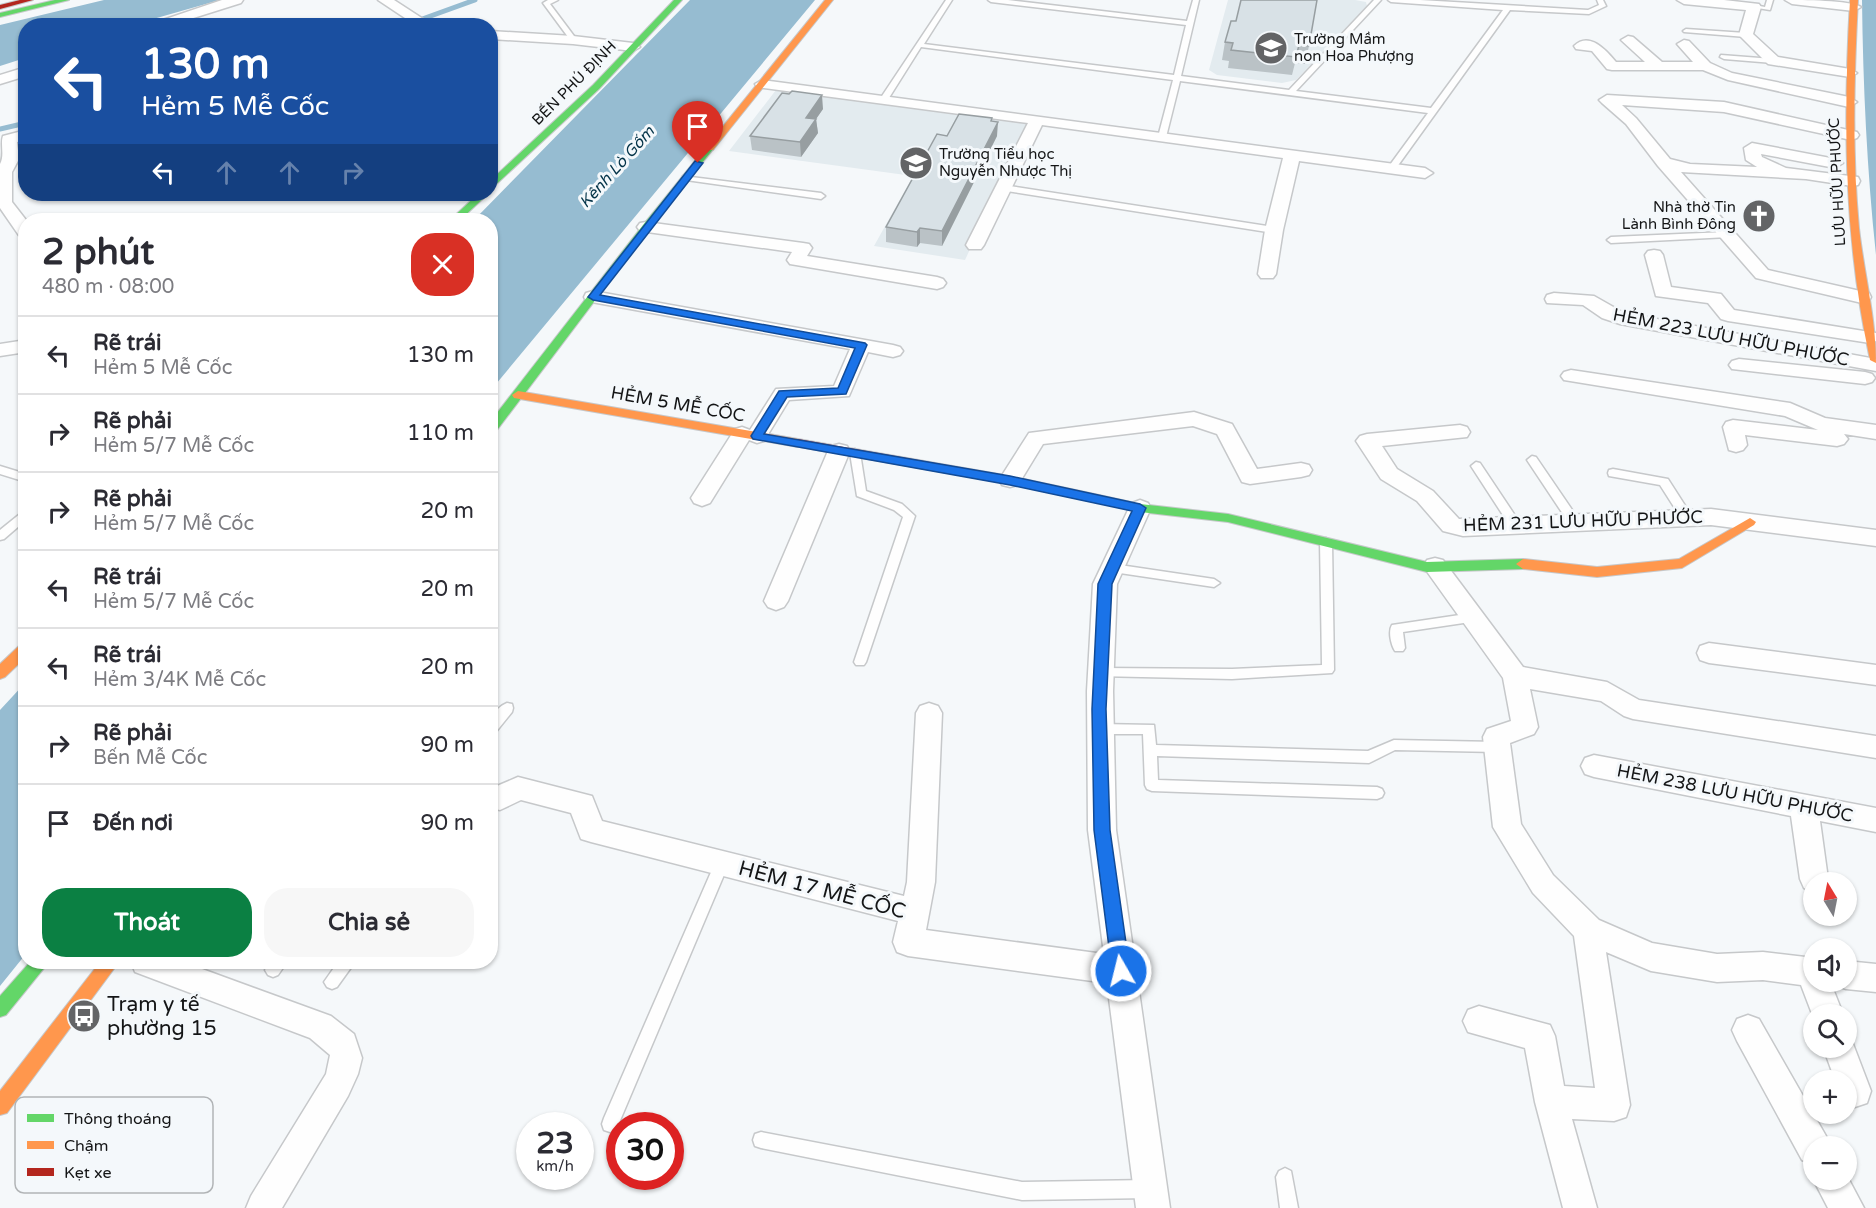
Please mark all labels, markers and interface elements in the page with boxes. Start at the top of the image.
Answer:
school or university icon: Trường Mầm non Hoa Phượng [1253,30,1289,66]
place label: Trường Mầm non Hoa Phượng [1294,30,1414,65]
street label: BẾN PHÚ ĐỊNH [527,36,620,129]
text: 130 m [141,39,270,90]
icon: left [42,42,120,120]
text: Hẻm 5 Mễ Cốc [141,90,329,123]
pin [672,101,723,163]
icon: arrive [681,110,714,143]
street label: LƯU HỮU PHƯỚC [1825,117,1849,247]
water label: Kênh Lò Gốm [575,122,659,212]
school or university icon: Trường Tiểu học Nguyễn Nhược Thị [898,145,934,181]
place label: Trường Tiểu học Nguyễn Nhược Thị [939,145,1072,180]
icon: left [147,156,180,189]
icon: ahead [210,156,243,189]
icon: ahead [273,156,306,189]
icon: right [336,156,369,189]
place label: Nhà thờ Tin Lành Bình Đông [1622,198,1736,233]
church icon: Nhà thờ Tin Lành Bình Đông [1741,198,1777,234]
text: 2 phút [42,231,154,274]
button: close [411,233,474,296]
text: 480 m · 08:00 [42,275,174,299]
street label: HẺM 223 LƯU HỮU PHƯỚC [1611,303,1851,371]
text: Rẽ trái [93,330,162,356]
icon: left [42,339,75,372]
text: 130 m [407,342,474,368]
text: Hẻm 5 Mễ Cốc [93,356,232,380]
street label: HẺM 5 MỄ CỐC [609,381,747,427]
text: Rẽ phải [93,408,172,434]
icon: right [42,417,75,450]
text: 110 m [407,420,474,446]
text: Hẻm 5/7 Mễ Cốc [93,434,254,458]
text: Rẽ phải [93,486,172,512]
icon: right [42,495,75,528]
text: 20 m [420,498,474,524]
street label: HẺM 231 LƯU HỮU PHƯỚC [1463,506,1703,536]
text: Hẻm 5/7 Mễ Cốc [93,512,254,536]
text: Rẽ trái [93,564,162,590]
icon: left [42,573,75,606]
text: 20 m [420,576,474,602]
text: Hẻm 5/7 Mễ Cốc [93,590,254,614]
text: Rẽ trái [93,642,162,668]
icon: left [42,651,75,684]
text: 20 m [420,654,474,680]
text: Hẻm 3/4K Mễ Cốc [93,668,266,692]
text: Rẽ phải [93,720,172,746]
icon: right [42,729,75,762]
text: 90 m [420,732,474,758]
text: Bến Mễ Cốc [93,746,207,770]
street label: HẺM 238 LƯU HỮU PHƯỚC [1615,759,1855,827]
icon: arrive [42,807,75,840]
text: Đến nơi [93,810,173,836]
text: 90 m [420,810,474,836]
street label: HẺM 17 MỄ CỐC [736,854,909,924]
north arrow [1803,872,1857,926]
map controls [1803,872,1857,1190]
button: Thoát [42,888,252,957]
button: Chia sẻ [264,888,474,957]
button: sound [1803,938,1857,992]
position arrow [1089,939,1153,1003]
place label: Trạm y tế phường 15 [107,992,217,1041]
bus stop icon: Trạm y tế phường 15 [66,998,102,1034]
button: search [1803,1004,1857,1058]
button: + [1803,1070,1857,1124]
legend [15,1097,213,1193]
text: Thông thoáng [64,1109,172,1129]
speed limit sign: 30 [606,1112,684,1190]
text: 23 [536,1125,574,1162]
text: Chậm [64,1136,109,1156]
button: − [1803,1136,1857,1190]
text: km/h [536,1157,574,1175]
text: Kẹt xe [64,1163,112,1183]

